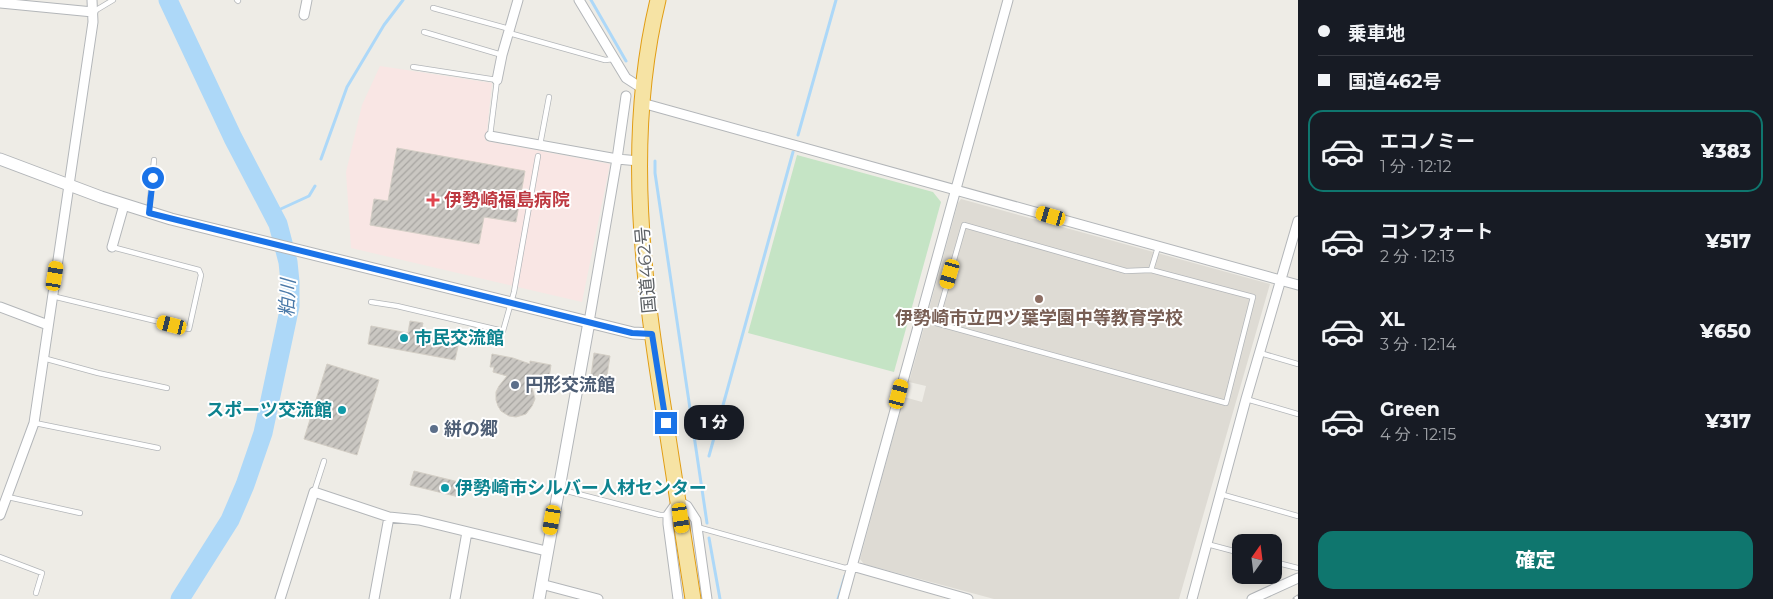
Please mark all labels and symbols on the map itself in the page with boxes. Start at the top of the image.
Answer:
route start [142,167,164,189]
place label: 伊勢崎福島病院 [444,189,570,211]
marker: 伊勢崎福島病院 [426,193,440,207]
car [1034,205,1067,227]
street label: 国道462号 [631,226,661,314]
car [938,258,961,290]
car [45,260,64,292]
water label: 粕川 [275,277,300,317]
marker: 伊勢崎市立四ツ葉学園中等教育学校 [1033,293,1045,305]
place label: 伊勢崎市立四ツ葉学園中等教育学校 [895,307,1183,329]
car [155,314,188,336]
place label: 市民交流館 [414,327,504,349]
marker: 市民交流館 [398,332,410,344]
place label: 円形交流館 [525,374,615,396]
car [887,378,910,410]
marker: 円形交流館 [509,379,521,391]
place label: スポーツ交流館 [206,399,332,421]
marker: スポーツ交流館 [336,404,348,416]
callout: 1 分 [684,406,744,440]
route end [655,412,677,434]
place label: 絣の郷 [444,418,498,440]
marker: 絣の郷 [428,423,440,435]
place label: 伊勢崎市シルバー人材センター [455,477,707,499]
marker: 伊勢崎市シルバー人材センター [439,482,451,494]
car [671,502,690,534]
car [542,504,561,536]
north arrow [1232,534,1282,584]

